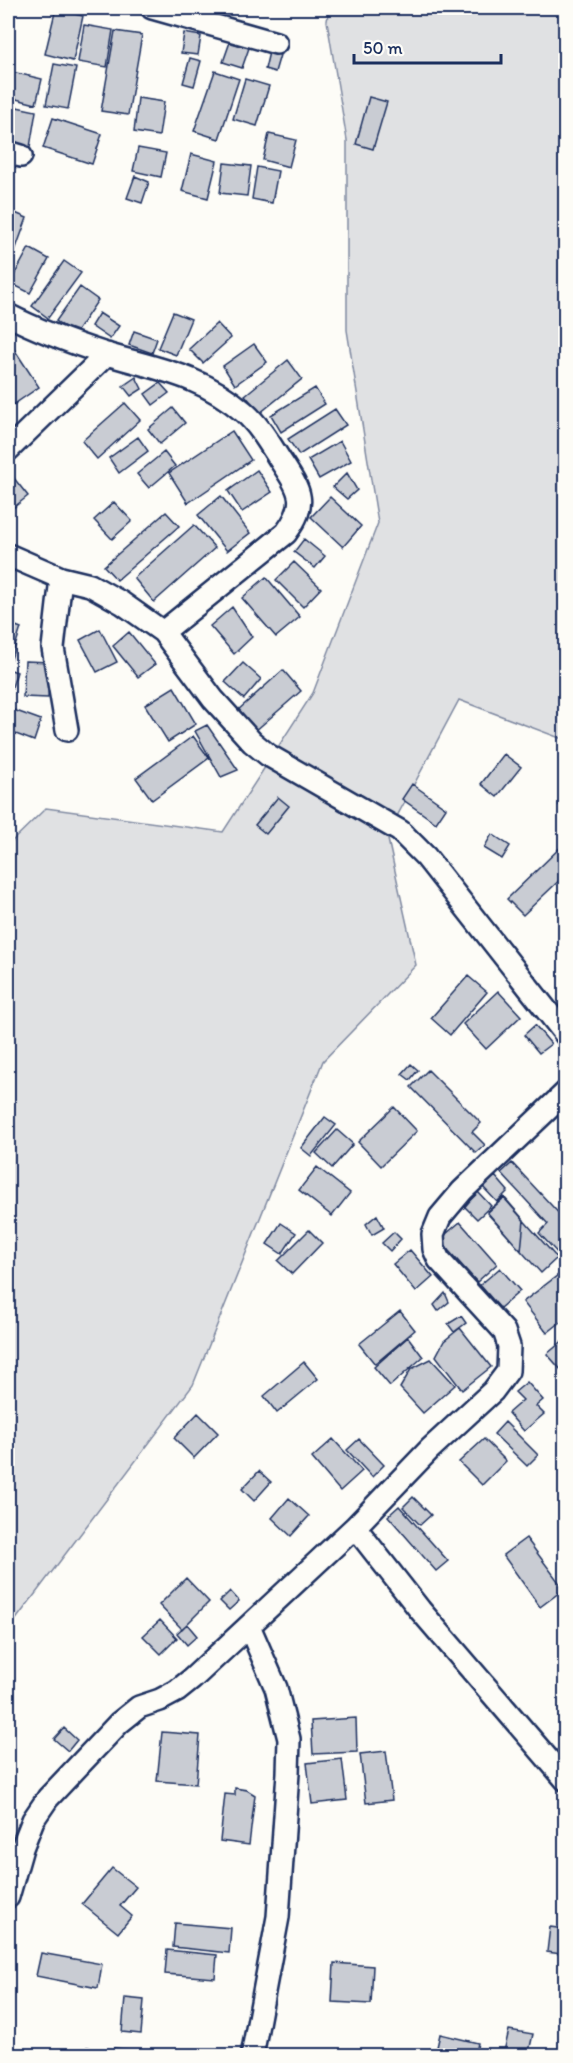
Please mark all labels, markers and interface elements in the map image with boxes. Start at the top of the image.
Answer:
scale bar [354,27,501,65]
text: 50 m [363,37,403,59]

